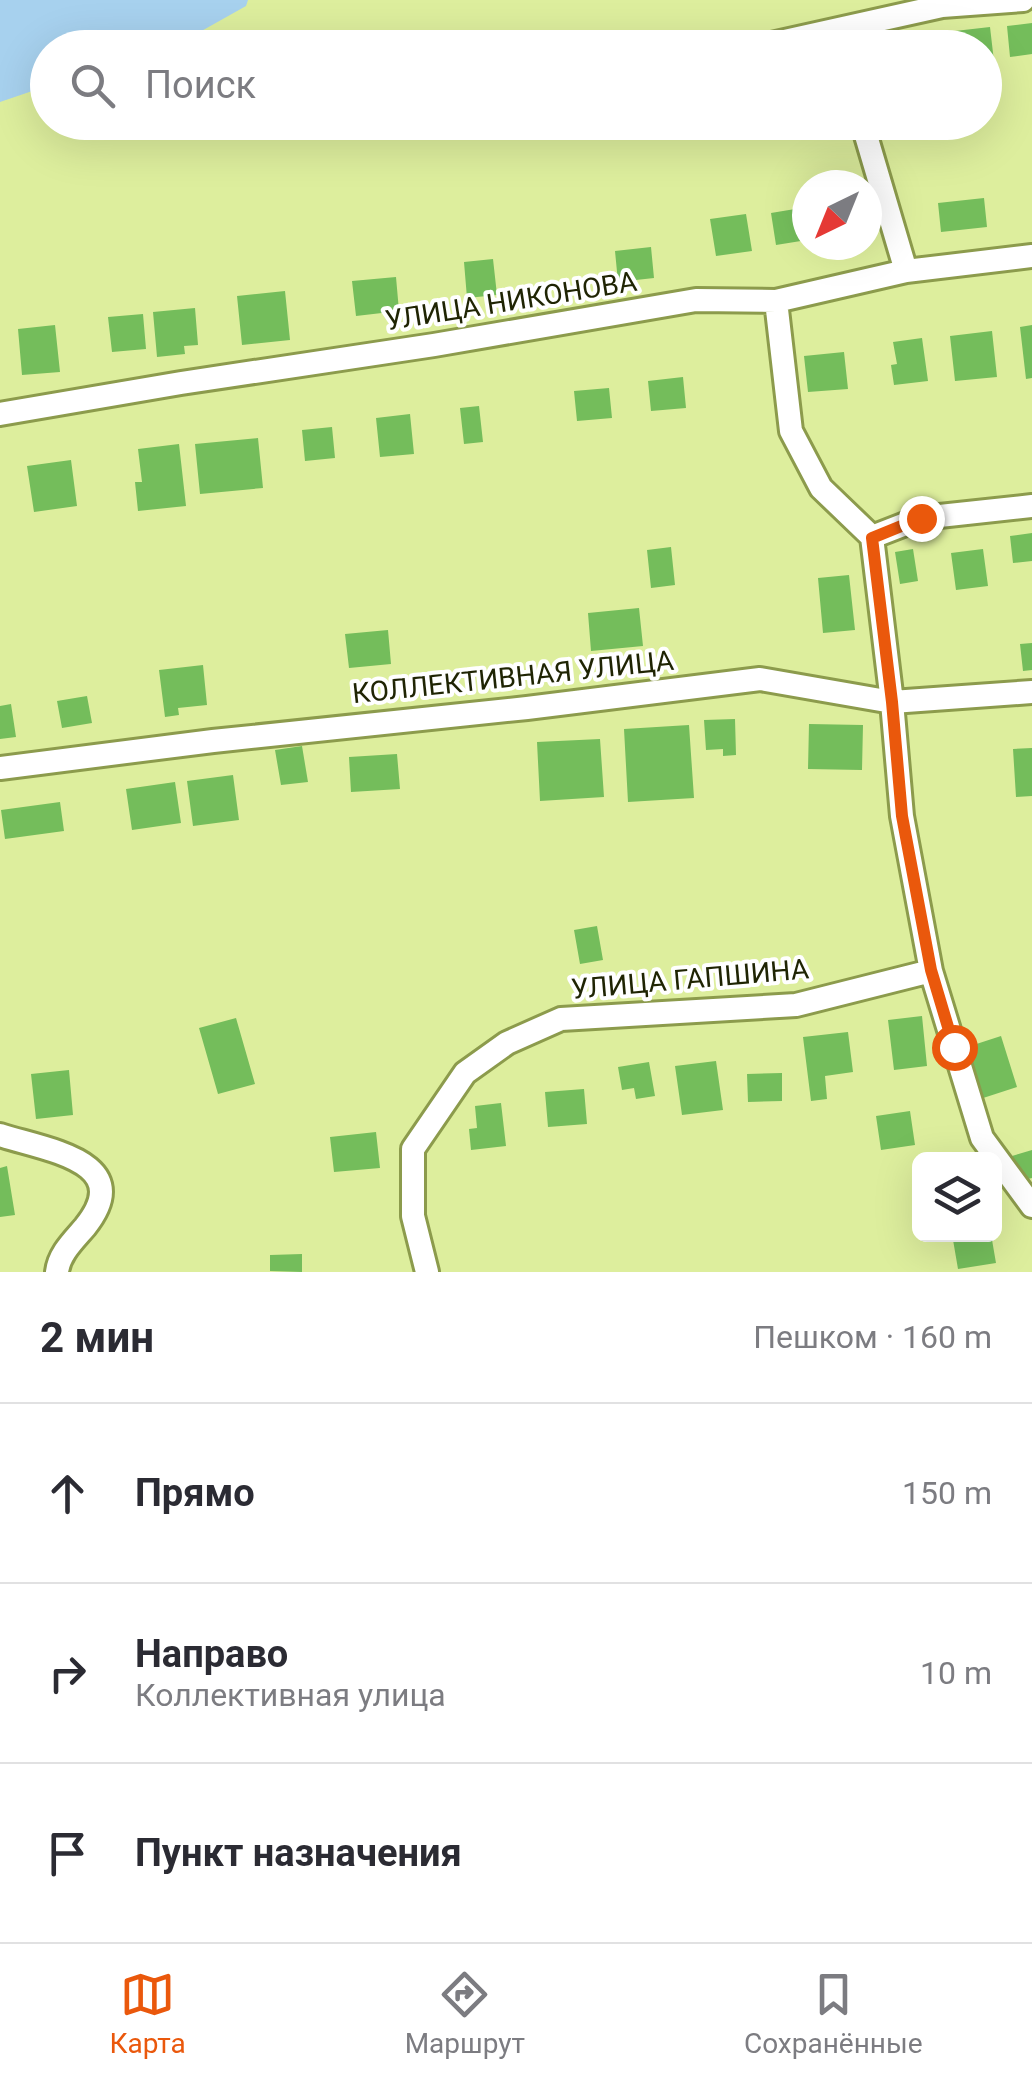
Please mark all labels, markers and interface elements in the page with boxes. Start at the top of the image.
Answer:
search box [30,30,1002,140]
icon: search [65,58,120,113]
text: Поиск [145,63,256,107]
north arrow [792,170,882,260]
street label: УЛИЦА НИКОНОВА [383,265,639,337]
route end [899,496,945,542]
street label: КОЛЛЕКТИВНАЯ УЛИЦА [351,644,675,710]
street label: УЛИЦА ГАПШИНА [570,952,810,1006]
route start [932,1025,978,1071]
map controls [912,1152,1002,1242]
button: layers [912,1152,1002,1242]
text: 2 мин [40,1313,154,1362]
text: Пешком · 160 m [753,1318,992,1356]
icon: ahead [40,1466,95,1521]
text: Прямо [135,1471,255,1515]
text: 150 m [902,1474,992,1512]
text: Направо [135,1632,288,1676]
icon: right [40,1646,95,1701]
text: 10 m [920,1654,992,1692]
text: Коллективная улица [135,1676,446,1714]
icon: arrive [40,1826,95,1881]
text: Пункт назначения [135,1831,462,1875]
tab: Карта [109,1967,186,2060]
tab: Маршрут [405,1967,525,2060]
tab: Сохранённые [744,1967,923,2060]

